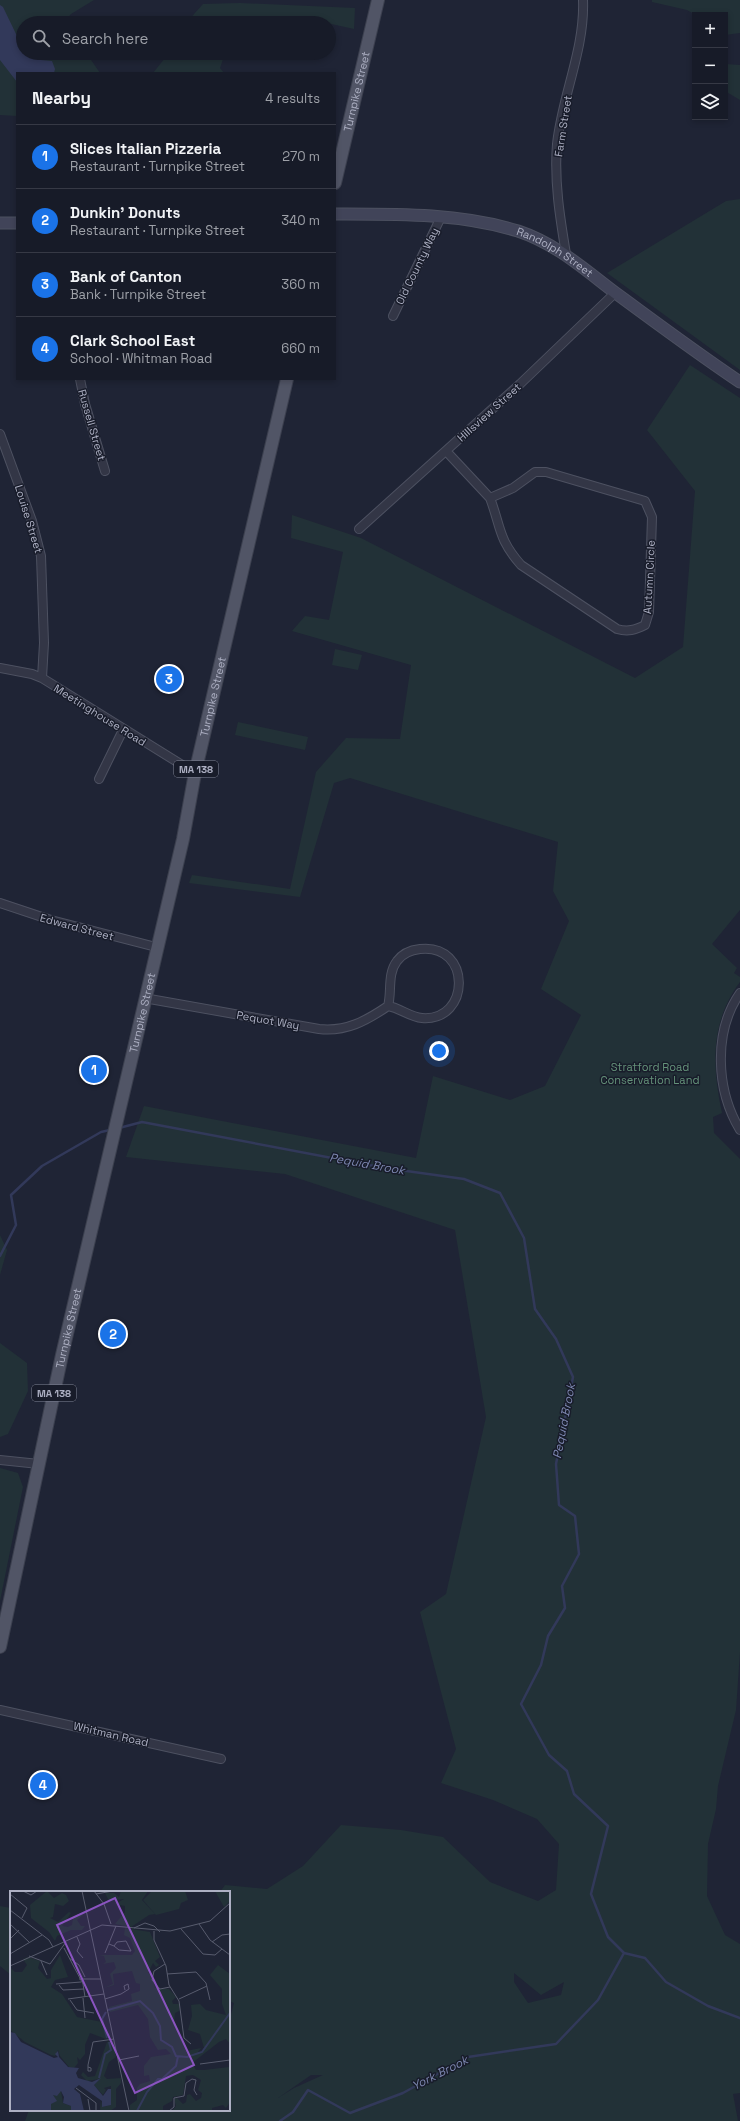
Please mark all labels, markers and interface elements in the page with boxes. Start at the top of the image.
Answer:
map controls [692,12,728,120]
button: + [692,12,728,48]
search box [16,16,336,60]
icon: search [30,27,52,49]
text: Search here [62,29,148,48]
button: − [692,48,728,84]
street label: Turnpike Street [340,50,373,133]
button: layers [692,84,728,120]
text: Nearby [32,87,91,109]
text: 4 results [265,90,320,107]
street label: Farm Street [551,94,575,158]
text: Slices Italian Pizzeria [70,139,221,158]
text: 1 [42,148,48,165]
text: 270 m [282,148,320,165]
text: Restaurant · Turnpike Street [70,158,245,175]
text: Dunkin' Donuts [70,203,180,222]
text: 2 [41,212,49,229]
text: 340 m [281,212,320,229]
text: Restaurant · Turnpike Street [70,222,245,239]
street label: Randolph Street [515,224,596,280]
street label: Old County Way [392,225,442,307]
text: Bank of Canton [70,267,182,286]
text: 3 [41,276,49,293]
text: 360 m [281,276,320,293]
text: Bank · Turnpike Street [70,286,206,303]
text: Clark School East [70,331,195,350]
text: 4 [41,340,49,357]
text: 660 m [281,340,320,357]
text: School · Whitman Road [70,350,212,367]
street label: Hillsview Street [454,380,524,444]
street label: Russell Street [75,388,109,462]
street label: Louise Street [12,483,46,555]
street label: Autumn Circle [640,540,658,614]
street label: Turnpike Street [197,655,229,738]
pin: 3 [156,664,182,694]
street label: Meetinghouse Road [51,681,149,749]
road number: MA 138 [174,761,218,777]
street label: Edward Street [39,910,115,944]
street label: Turnpike Street [126,971,158,1054]
street label: Pequot Way [235,1008,301,1032]
your location [429,1041,449,1061]
pin: 1 [81,1055,107,1085]
park label: Stratford Road Conservation Land [600,1060,700,1087]
water label: Pequid Brook [328,1149,408,1179]
street label: Turnpike Street [52,1287,84,1370]
pin: 2 [100,1319,126,1349]
water label: Pequid Brook [549,1380,579,1460]
road number: MA 138 [32,1385,76,1401]
street label: Whitman Road [72,1719,150,1749]
pin: 4 [30,1770,56,1800]
inset map [10,1891,230,2111]
water label: York Brook [409,2051,472,2094]

